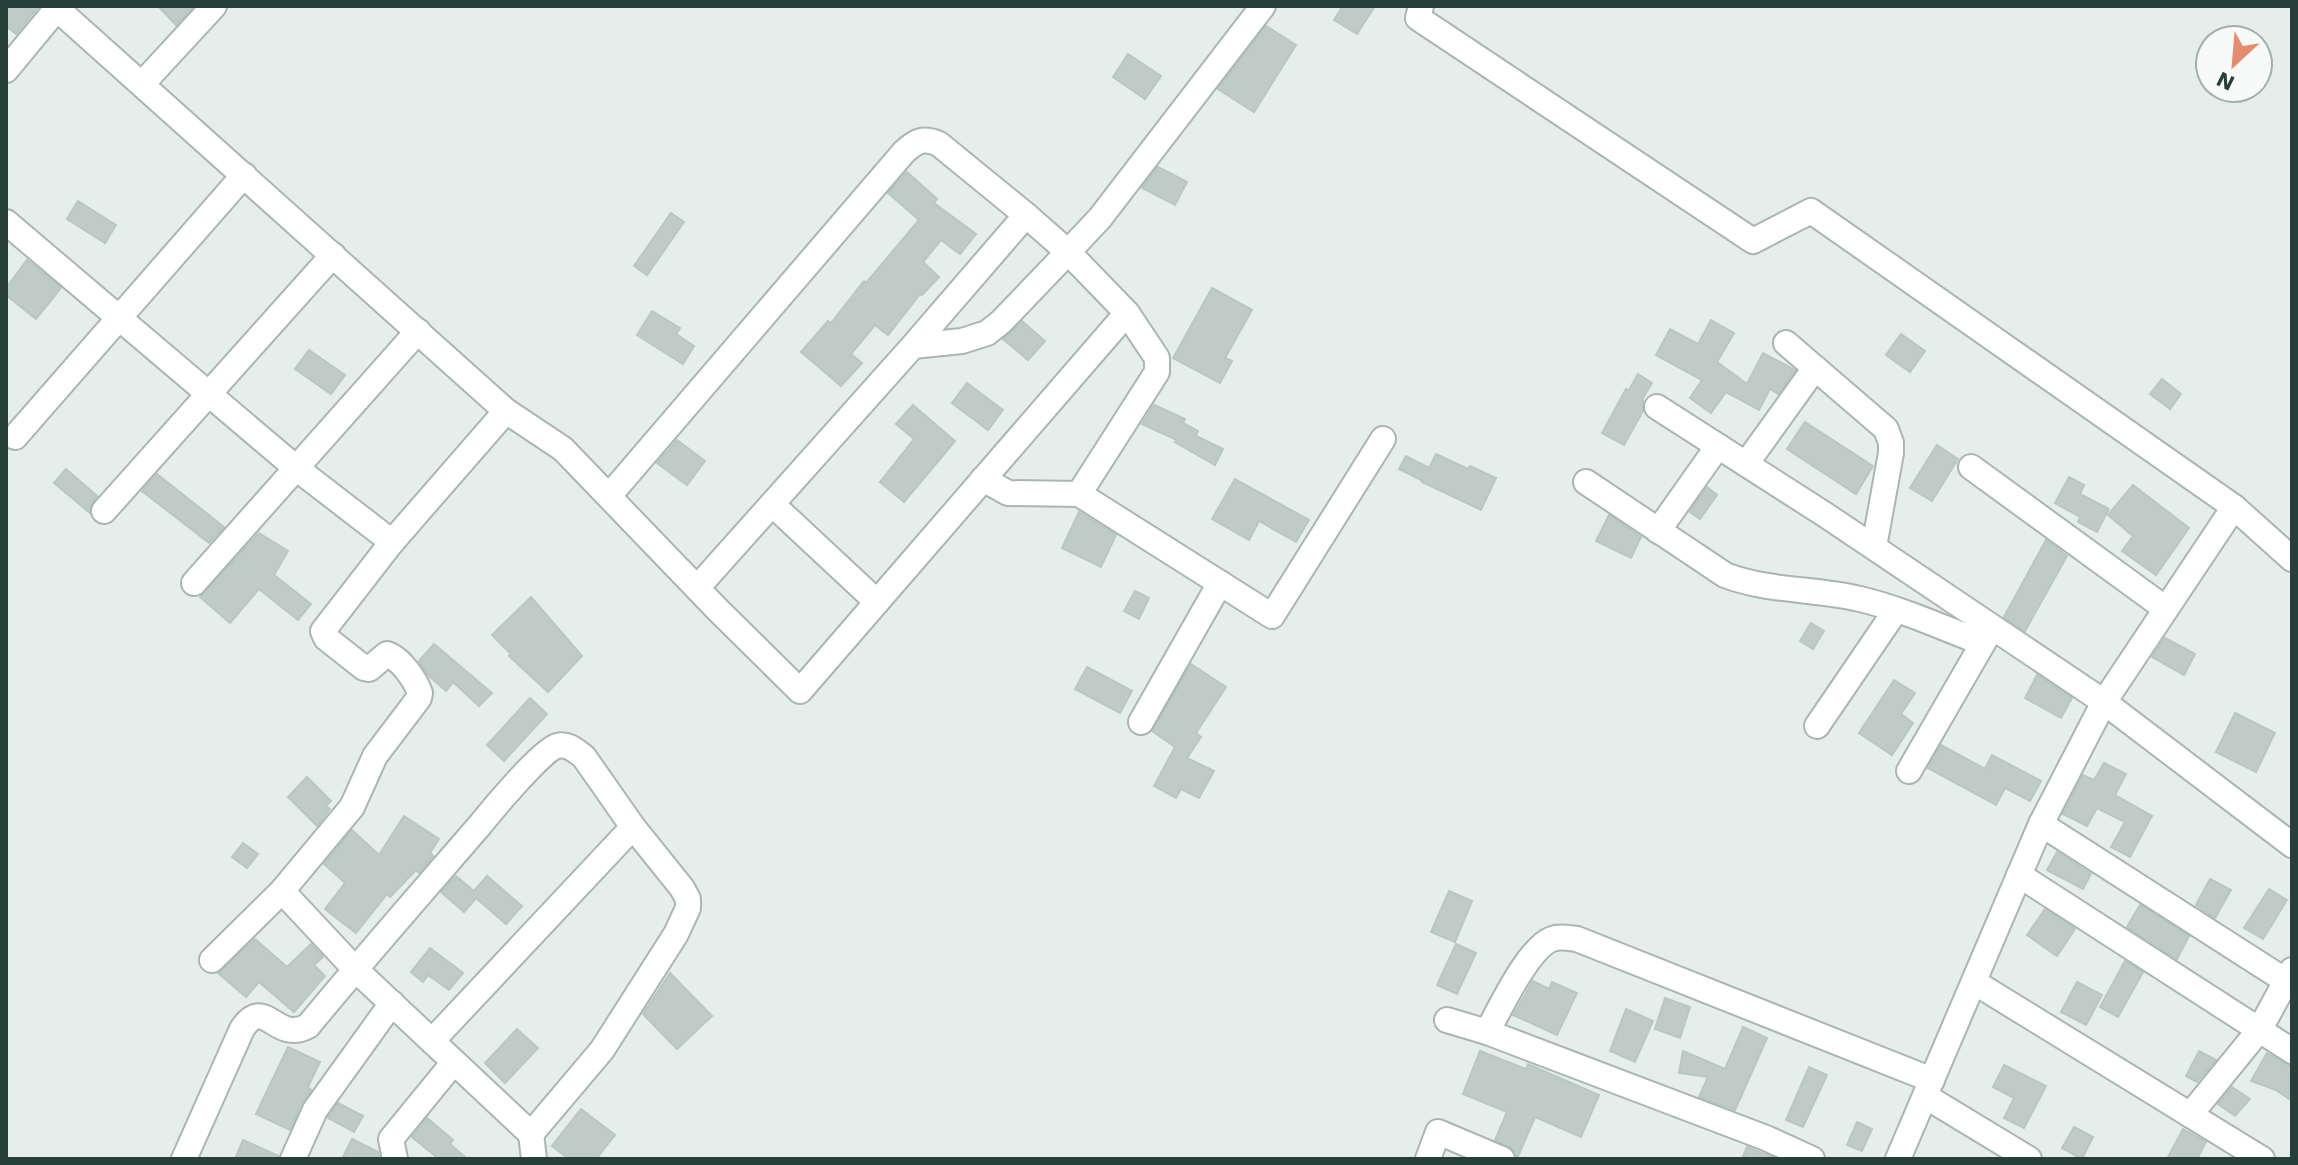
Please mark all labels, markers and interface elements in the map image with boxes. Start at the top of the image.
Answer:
north arrow [2194,24,2274,104]
text: N [2213,67,2238,96]

